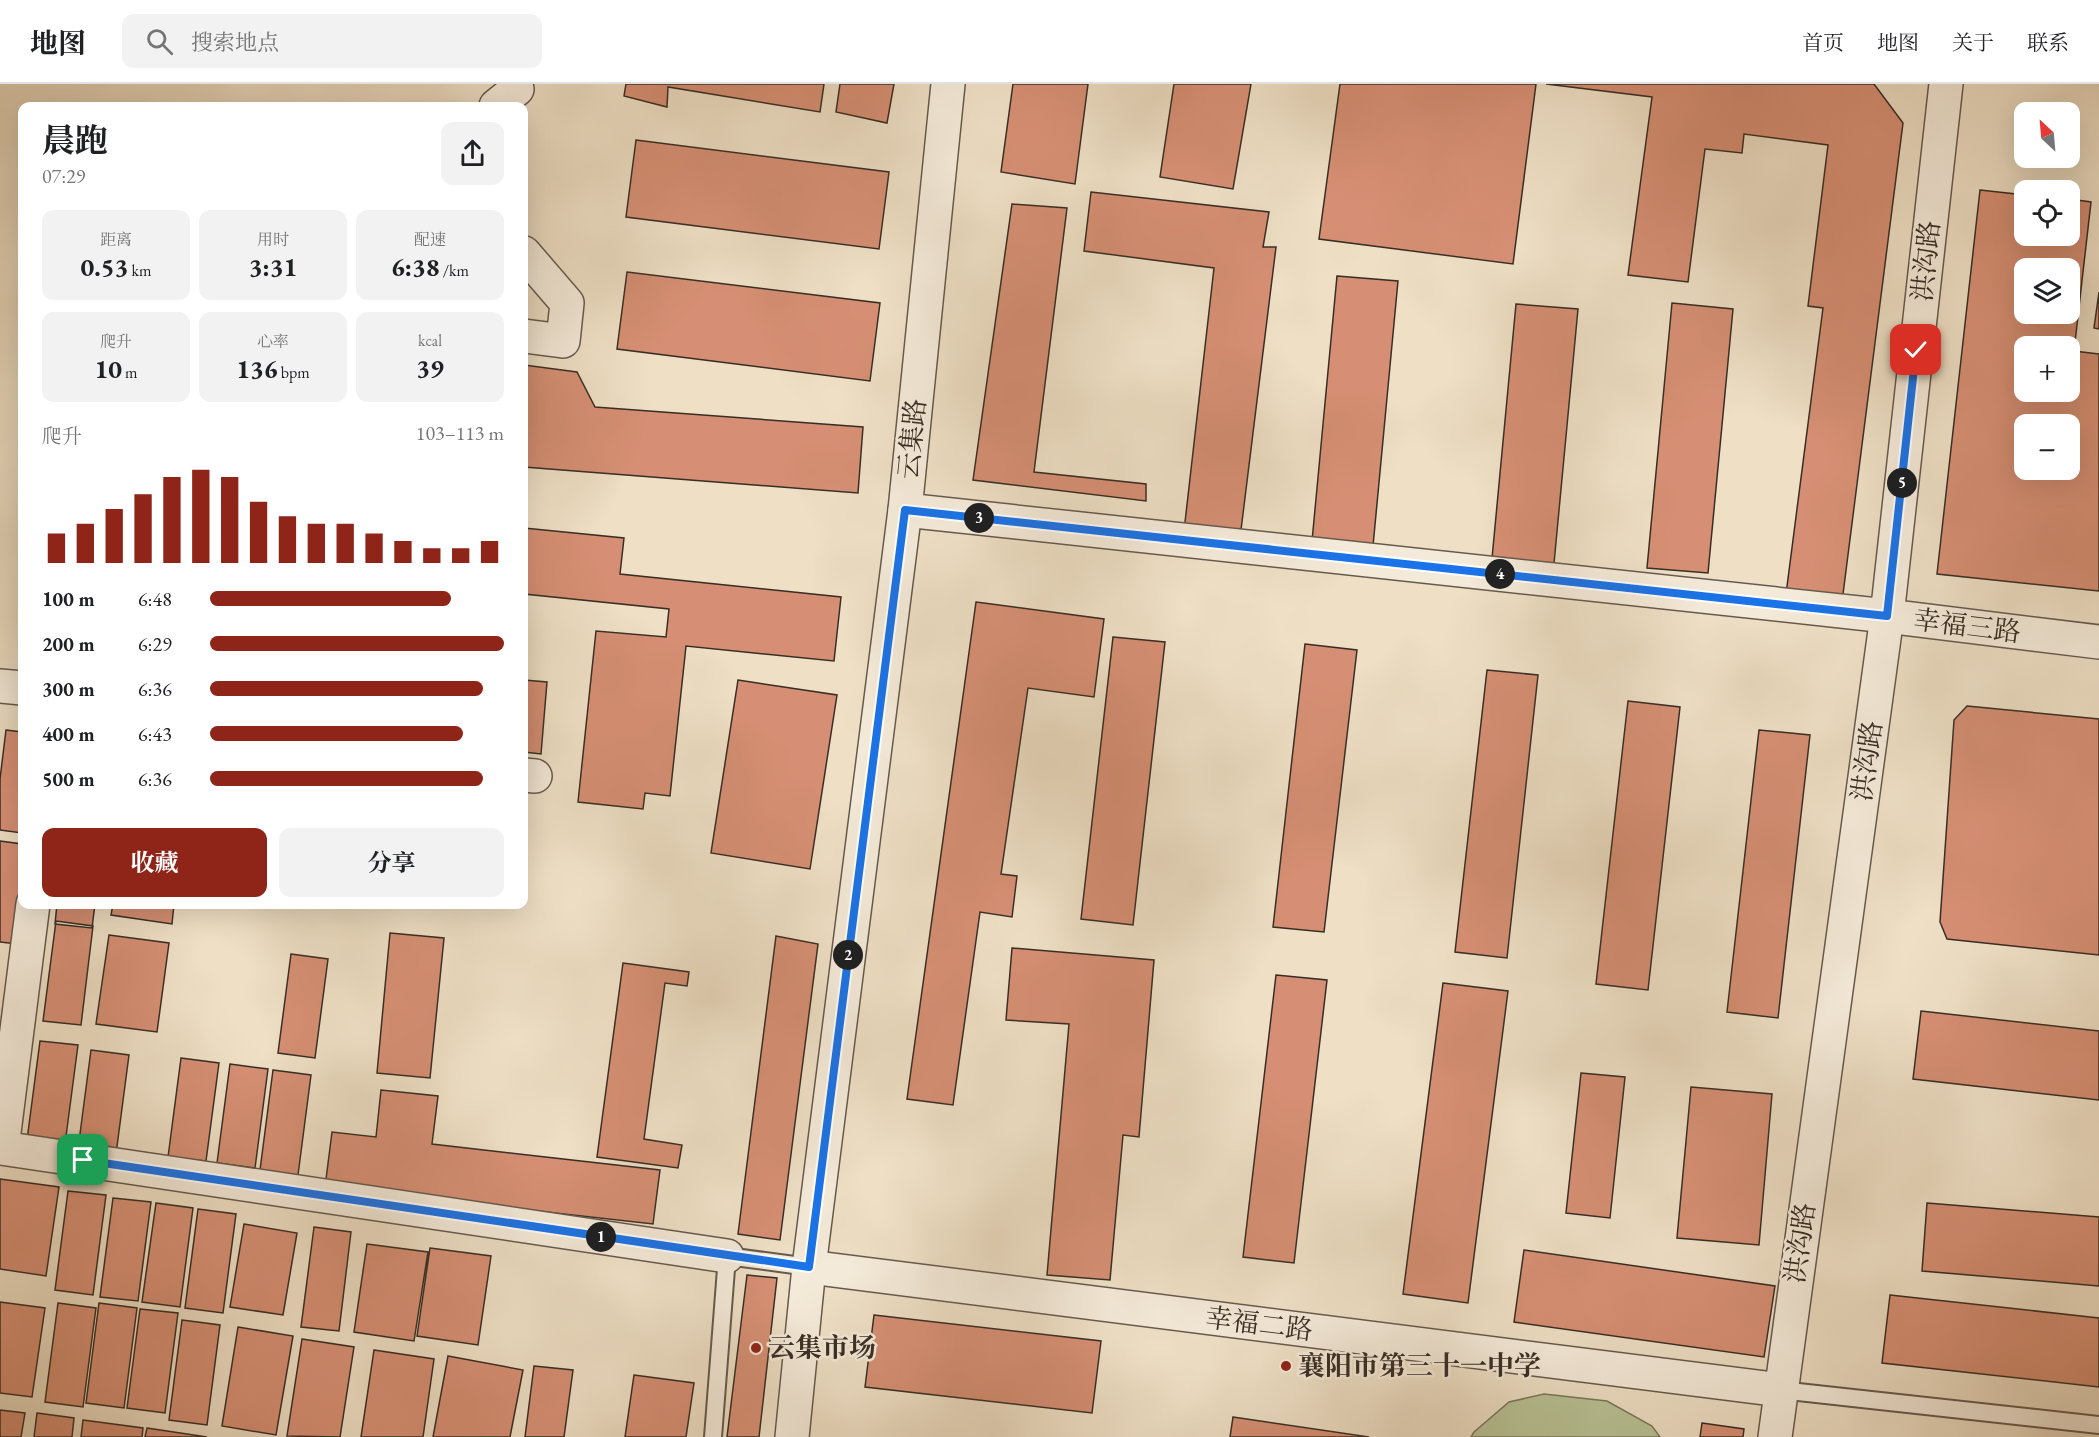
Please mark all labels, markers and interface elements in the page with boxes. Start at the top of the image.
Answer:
search box [122,14,542,68]
text: 地图 [30,25,86,61]
icon: search [143,25,176,58]
text: 搜索地点 [191,28,279,57]
text: 首页 [1802,29,1844,56]
text: 地图 [1877,29,1919,56]
text: 关于 [1952,29,1994,56]
text: 联系 [2027,29,2069,56]
north arrow [2014,102,2080,168]
map controls [2014,102,2080,480]
text: 晨跑 [42,119,108,162]
button: share [441,122,504,185]
text: 07:29 [42,163,85,189]
button: locate [2014,180,2080,246]
street label: 洪沟路 [1904,219,1947,303]
text: 距离 [100,229,132,250]
text: 用时 [257,229,289,250]
text: 配速 [414,229,446,250]
text: 0.53 [81,250,128,284]
text: 3:31 [249,250,297,284]
text: 6:38 [391,250,440,284]
button: layers [2014,258,2080,324]
text: km [128,260,151,281]
text: /km [440,260,469,281]
pin [1890,324,1941,375]
text: kcal [418,330,442,351]
text: 爬升 [100,331,132,352]
text: 心率 [257,331,289,352]
icon: check [1899,333,1932,366]
button: + [2014,336,2080,402]
text: 39 [416,351,444,385]
text: 10 [94,352,122,386]
text: 136 [236,352,278,386]
text: m [122,362,138,383]
text: bpm [278,362,310,383]
street label: 云集路 [890,397,933,481]
button: − [2014,414,2080,480]
text: 103–113 m [416,420,504,446]
text: 爬升 [42,423,82,449]
pin: 5 [1887,468,1917,498]
text: 5 [1898,472,1906,493]
pin: 3 [964,503,994,533]
text: 3 [975,507,983,528]
pin: 4 [1485,559,1515,589]
text: 4 [1496,563,1504,584]
text: 100 m [42,586,95,612]
text: 6:48 [138,586,172,612]
street label: 幸福三路 [1911,602,2023,649]
text: 200 m [42,631,95,657]
text: 6:29 [138,631,172,657]
text: 300 m [42,676,95,702]
text: 6:36 [138,676,172,702]
street label: 洪沟路 [1844,718,1889,803]
text: 400 m [42,721,95,747]
text: 6:43 [138,721,172,747]
text: 500 m [42,766,95,792]
text: 6:36 [138,766,172,792]
button: 收藏 [42,828,267,897]
button: 分享 [279,828,504,897]
pin: 2 [833,940,863,970]
text: 2 [844,944,852,965]
pin [57,1134,108,1185]
icon: arrive [66,1143,99,1176]
street label: 洪沟路 [1777,1200,1822,1285]
pin: 1 [586,1222,616,1252]
text: 1 [597,1226,605,1247]
street label: 幸福二路 [1203,1300,1315,1347]
place label: 云集市场 [768,1330,876,1365]
marker: 云集市场 [749,1341,763,1355]
place label: 襄阳市第三十一中学 [1298,1348,1541,1383]
marker: 襄阳市第三十一中学 [1279,1359,1293,1373]

